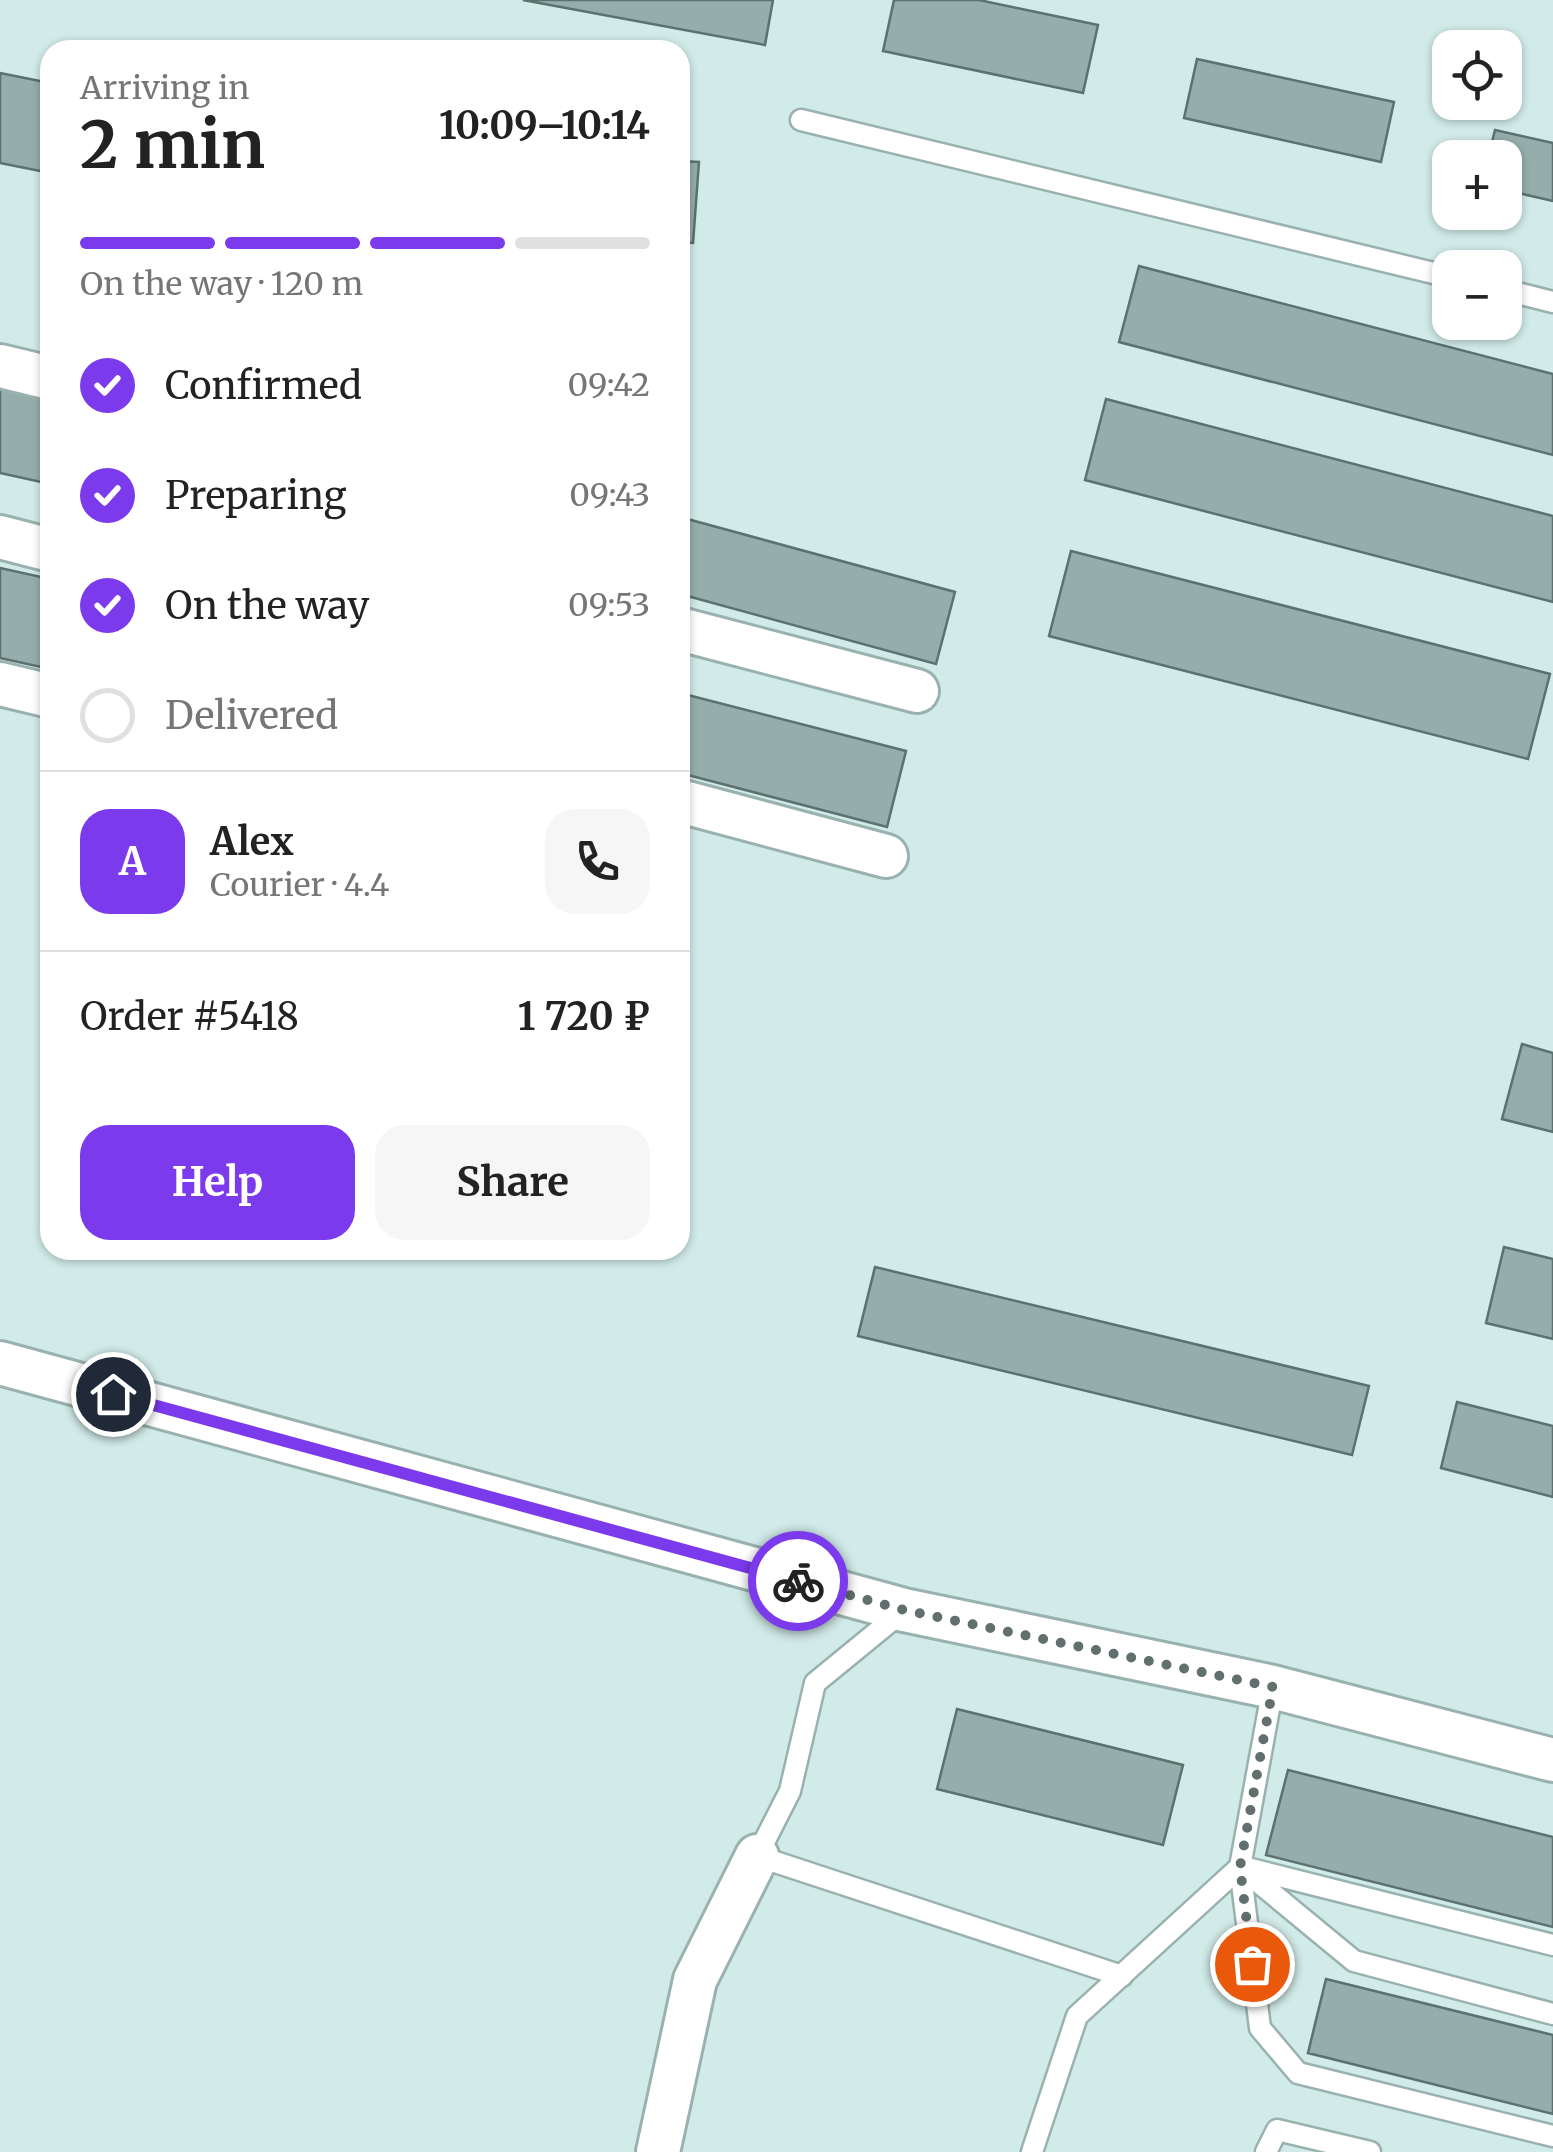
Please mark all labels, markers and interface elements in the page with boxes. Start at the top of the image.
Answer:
map controls [1432,30,1522,340]
button: locate [1432,30,1522,120]
text: Arriving in [80,68,249,108]
text: 10:09–10:14 [439,102,650,149]
text: 2 min [80,104,265,186]
button: + [1432,140,1522,230]
button: − [1432,250,1522,340]
text: On the way · 120 m [80,264,363,304]
icon: check [80,358,135,413]
text: Confirmed [165,362,362,409]
text: 09:42 [567,365,650,405]
icon: check [80,468,135,523]
text: Preparing [165,472,347,519]
text: 09:43 [569,475,650,515]
icon: check [80,578,135,633]
text: On the way [165,582,369,629]
text: 09:53 [568,585,650,625]
text: Delivered [165,692,338,739]
button: phone [545,809,650,914]
text: Alex [210,818,294,865]
text: A [119,838,146,885]
text: Courier · 4.4 [210,865,390,905]
text: Order #5418 [80,993,299,1040]
text: 1 720 ₽ [518,993,650,1040]
button: Help [80,1125,355,1240]
button: Share [375,1125,650,1240]
pin [71,1352,156,1437]
icon: home [86,1367,141,1422]
courier [748,1531,848,1631]
icon: bike [771,1554,826,1609]
pin [1210,1922,1295,2007]
icon: bag [1225,1937,1280,1992]

